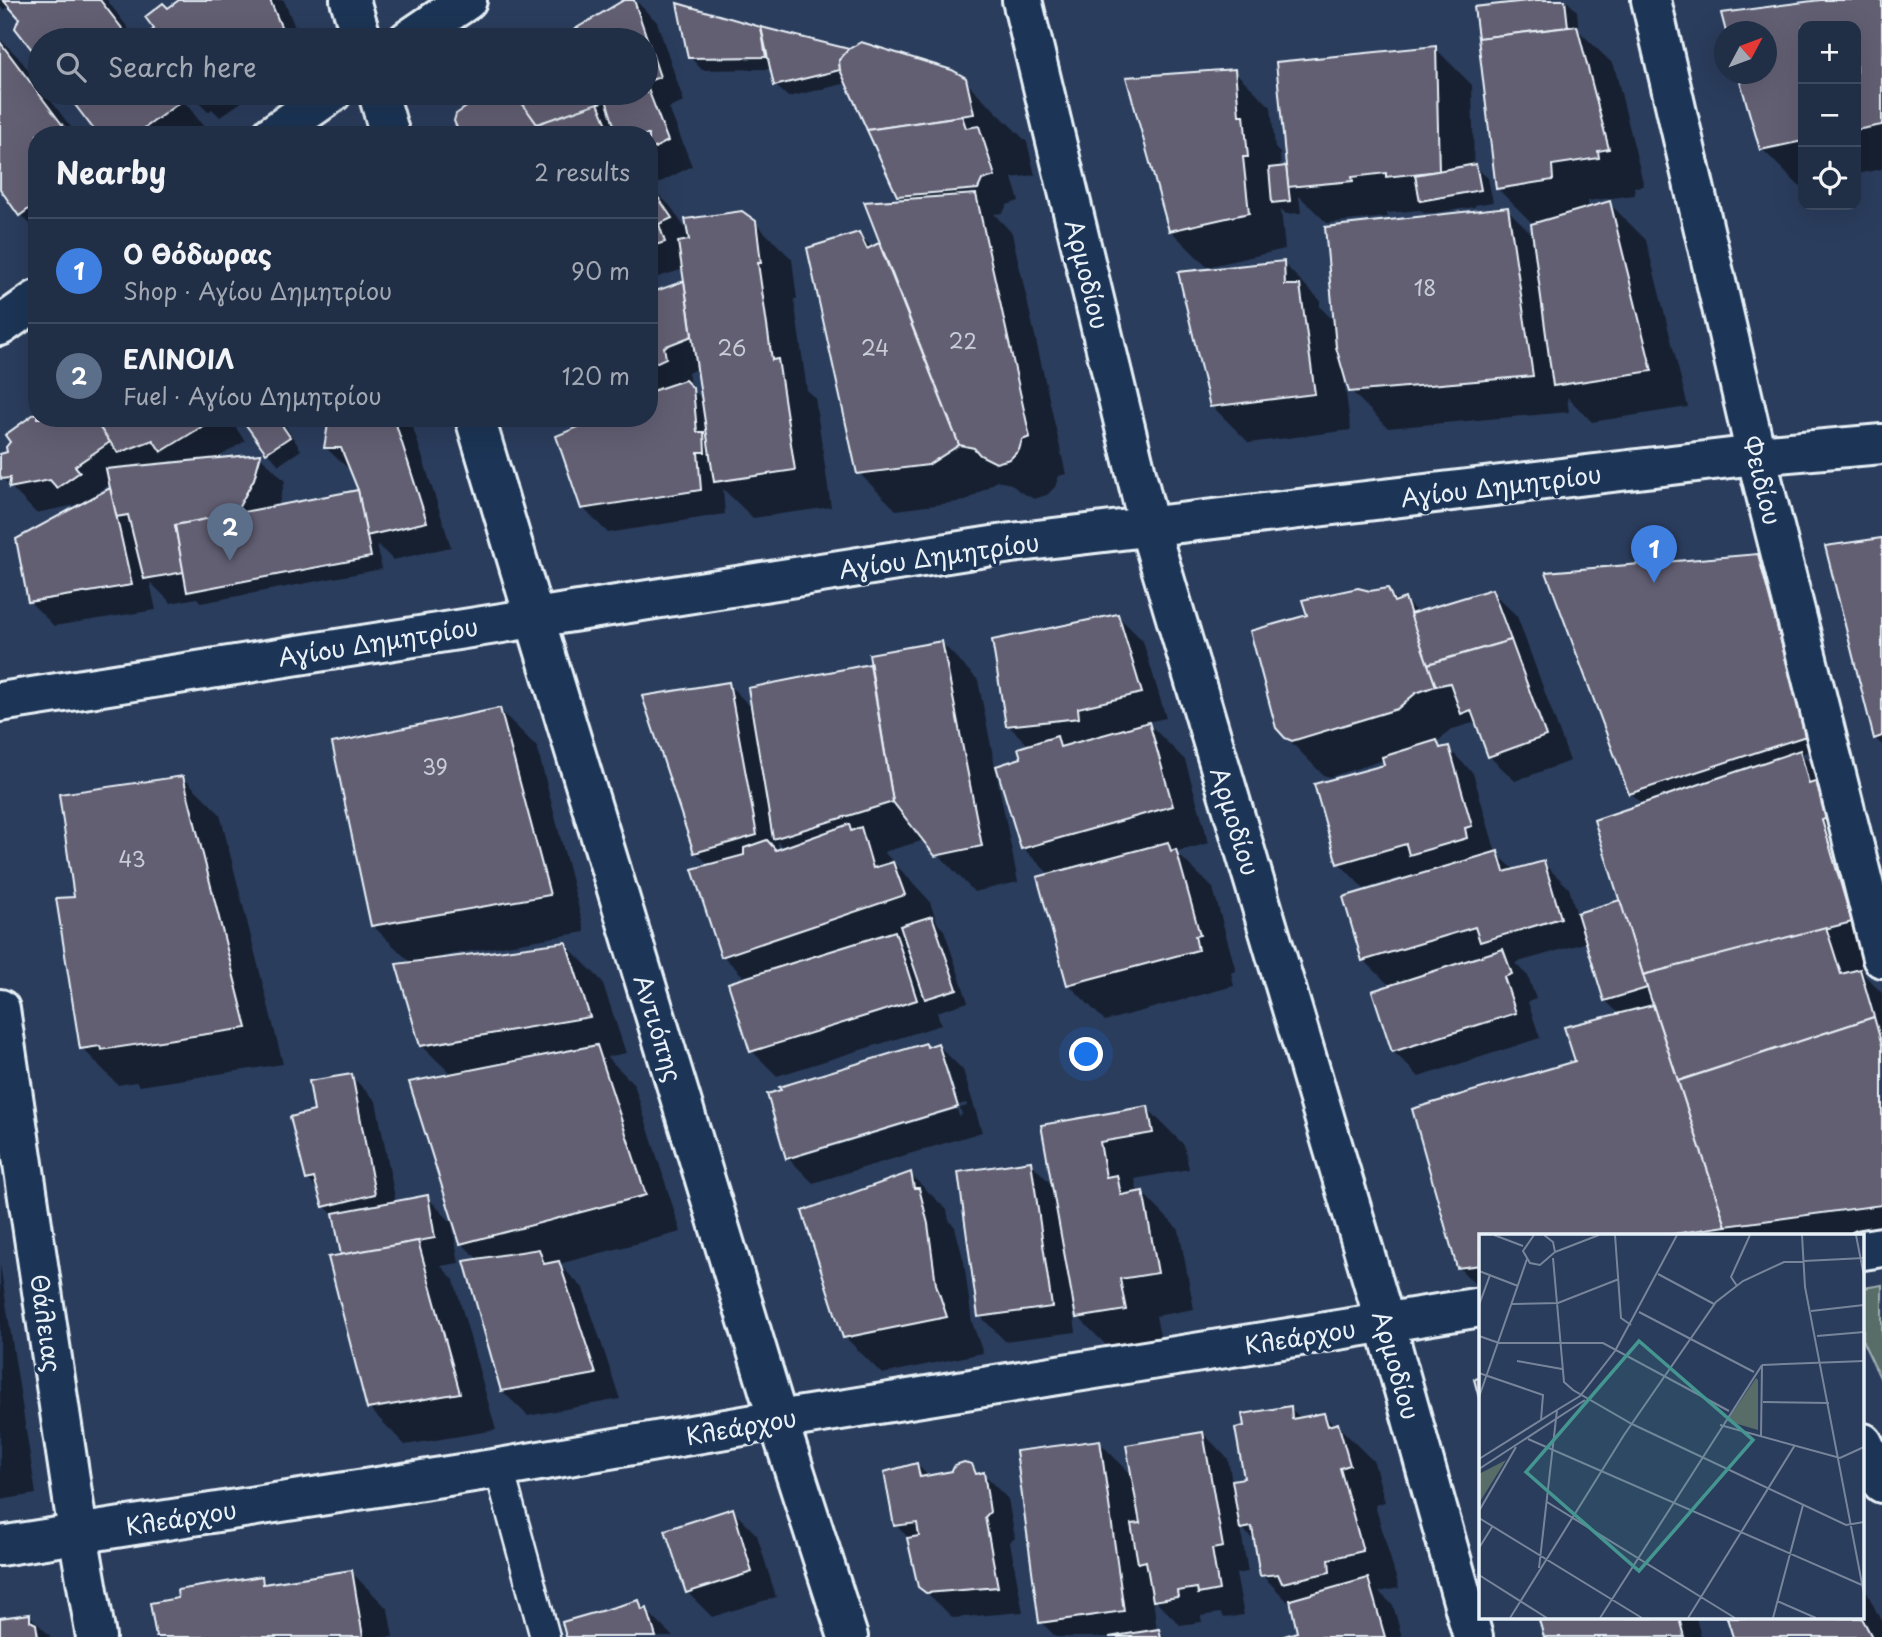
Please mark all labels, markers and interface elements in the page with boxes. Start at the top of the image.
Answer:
north arrow [1714,21,1777,84]
map controls [1798,21,1861,210]
button: + [1798,21,1861,84]
search box [28,28,658,105]
text: Search here [108,47,257,86]
icon: search [52,48,90,86]
button: − [1798,84,1861,147]
button: locate [1798,147,1861,210]
text: Nearby [56,149,166,194]
text: 2 results [534,154,630,189]
street label: Αρμοδίου [1057,215,1119,333]
text: Ο Θόδωρας [123,234,272,273]
text: 1 [74,253,85,288]
text: 90 m [571,253,630,288]
house number: 18 [1414,271,1436,303]
text: Shop · Αγίου Δημητρίου [123,273,392,308]
house number: 22 [949,324,977,356]
house number: 26 [718,331,746,363]
house number: 24 [861,331,889,363]
text: ΕΛΙΝΟΙΛ [123,339,234,378]
text: 2 [71,358,87,393]
text: 120 m [562,358,630,393]
text: Fuel · Αγίου Δημητρίου [123,378,382,413]
street label: Φειδίου [1735,431,1791,529]
street label: Αγίου Δημητρίου [1399,455,1603,515]
pin: 2 [207,503,253,561]
street label: Αγίου Δημητρίου [836,523,1042,587]
pin: 1 [1631,525,1677,583]
street label: Αγίου Δημητρίου [275,607,481,675]
house number: 39 [422,750,448,782]
street label: Αρμοδίου [1202,762,1270,880]
house number: 43 [118,842,146,874]
street label: Αντιόπης [626,970,692,1086]
your location [1069,1037,1103,1071]
inset map [1479,1234,1864,1620]
street label: Θάλειας [22,1272,72,1374]
street label: Αρμοδίου [1364,1306,1430,1424]
street label: Κλεάρχου [1242,1309,1358,1363]
street label: Κλεάρχου [683,1399,799,1453]
street label: Κλεάρχου [123,1490,239,1544]

